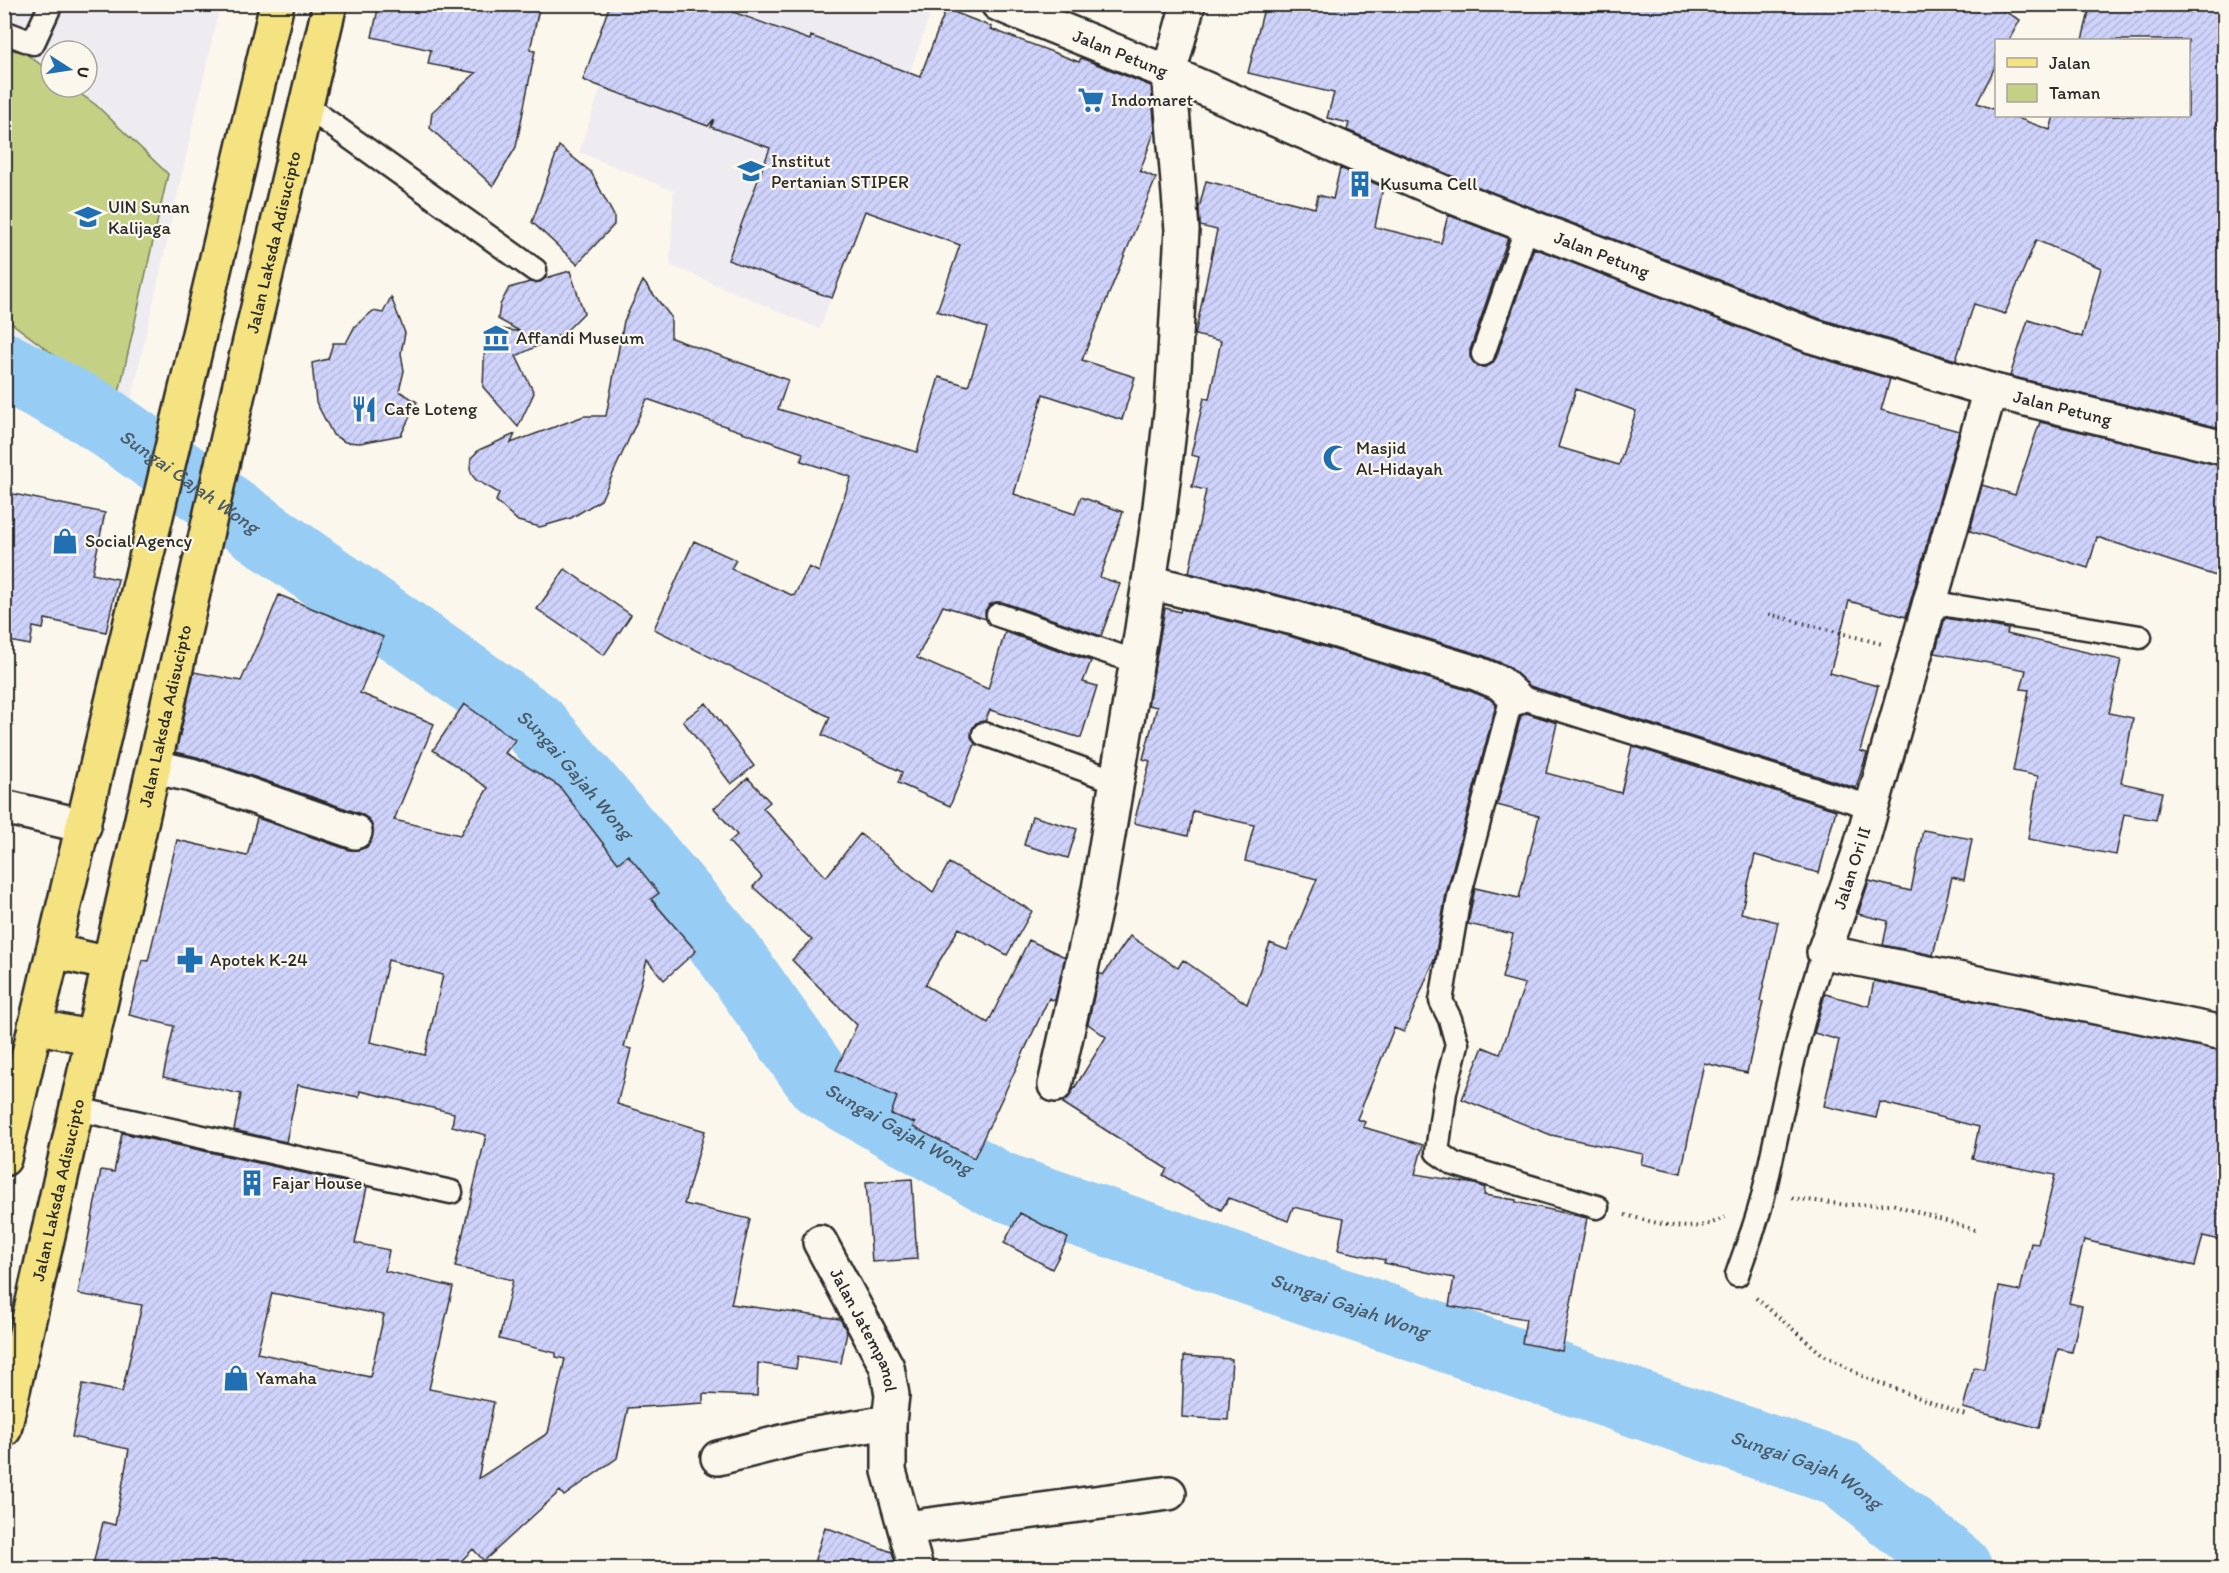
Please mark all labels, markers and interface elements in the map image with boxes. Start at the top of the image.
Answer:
street label: Jalan Petung [1070,24,1172,83]
north arrow [39,39,99,99]
legend [1995,39,2190,117]
text: Jalan [2049,52,2091,74]
text: U [73,65,94,79]
text: Taman [2049,82,2101,104]
supermarket icon: Indomaret [1076,85,1106,115]
place label: Indomaret [1111,89,1194,111]
street label: Jalan Laksda Adisucipto [241,149,306,335]
place label: Institut Pertanian STIPER [771,150,909,193]
school or university icon: Institut Pertanian STIPER [736,156,766,186]
building icon: Kusuma Cell [1345,169,1375,199]
place label: Kusuma Cell [1380,173,1477,195]
place label: UIN Sunan Kalijaga [108,196,190,239]
school or university icon: UIN Sunan Kalijaga [73,202,103,232]
street label: Jalan Petung [1551,226,1654,283]
museum icon: Affandi Museum [481,323,511,353]
place label: Affandi Museum [516,327,644,349]
street label: Jalan Petung [2011,385,2115,431]
restaurant icon: Cafe Loteng [349,394,379,424]
place label: Cafe Loteng [384,398,478,420]
water label: Sungai Gajah Wong [115,424,267,540]
place label: Masjid Al-Hidayah [1356,437,1443,480]
mosque icon: Masjid Al-Hidayah [1321,443,1351,473]
shop icon: Social Agency [50,526,80,556]
place label: Social Agency [85,530,193,552]
street label: Jalan Laksda Adisucipto [134,623,196,809]
water label: Sungai Gajah Wong [512,704,641,846]
street label: Jalan Ori II [1828,824,1876,912]
pharmacy icon: Apotek K-24 [175,945,205,975]
place label: Apotek K-24 [210,949,308,971]
water label: Sungai Gajah Wong [821,1077,979,1181]
street label: Jalan Laksda Adisucipto [27,1097,89,1283]
building icon: Fajar House [237,1168,267,1198]
place label: Fajar House [272,1172,362,1194]
street label: Jalan Jatempanol [825,1264,902,1394]
water label: Sungai Gajah Wong [1268,1267,1435,1344]
shop icon: Yamaha [221,1363,251,1393]
place label: Yamaha [256,1367,318,1389]
water label: Sungai Gajah Wong [1728,1425,1889,1516]

